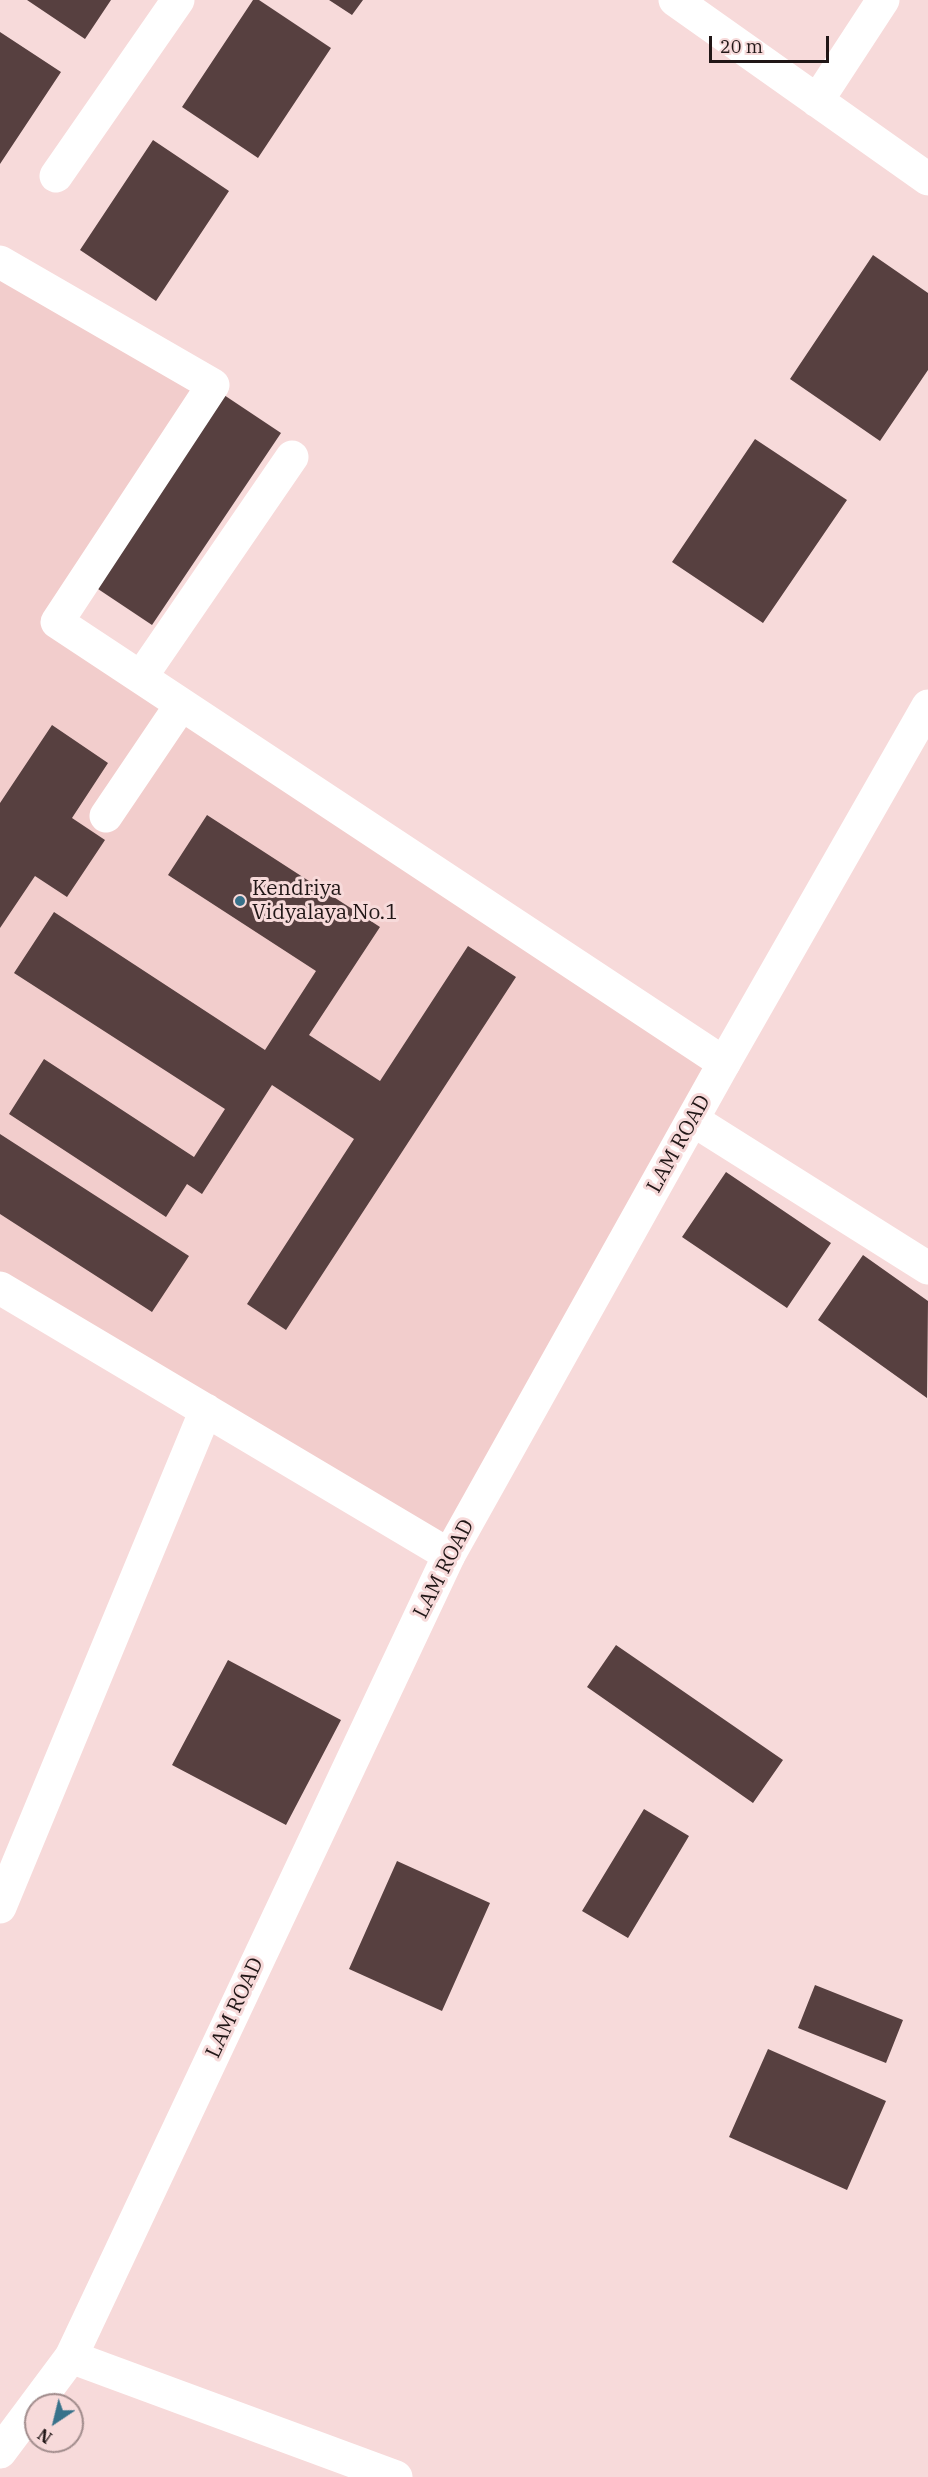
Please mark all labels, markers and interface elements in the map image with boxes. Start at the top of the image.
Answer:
scale bar [712,24,832,62]
text: 20 m [720,35,763,58]
place label: Kendriya Vidyalaya No.1 [252,876,398,926]
marker: Kendriya Vidyalaya No.1 [233,894,247,908]
street label: LAM ROAD [642,1091,716,1197]
street label: LAM ROAD [408,1515,480,1623]
street label: LAM ROAD [201,1954,269,2062]
north arrow [24,2393,84,2453]
text: N [34,2424,56,2448]

